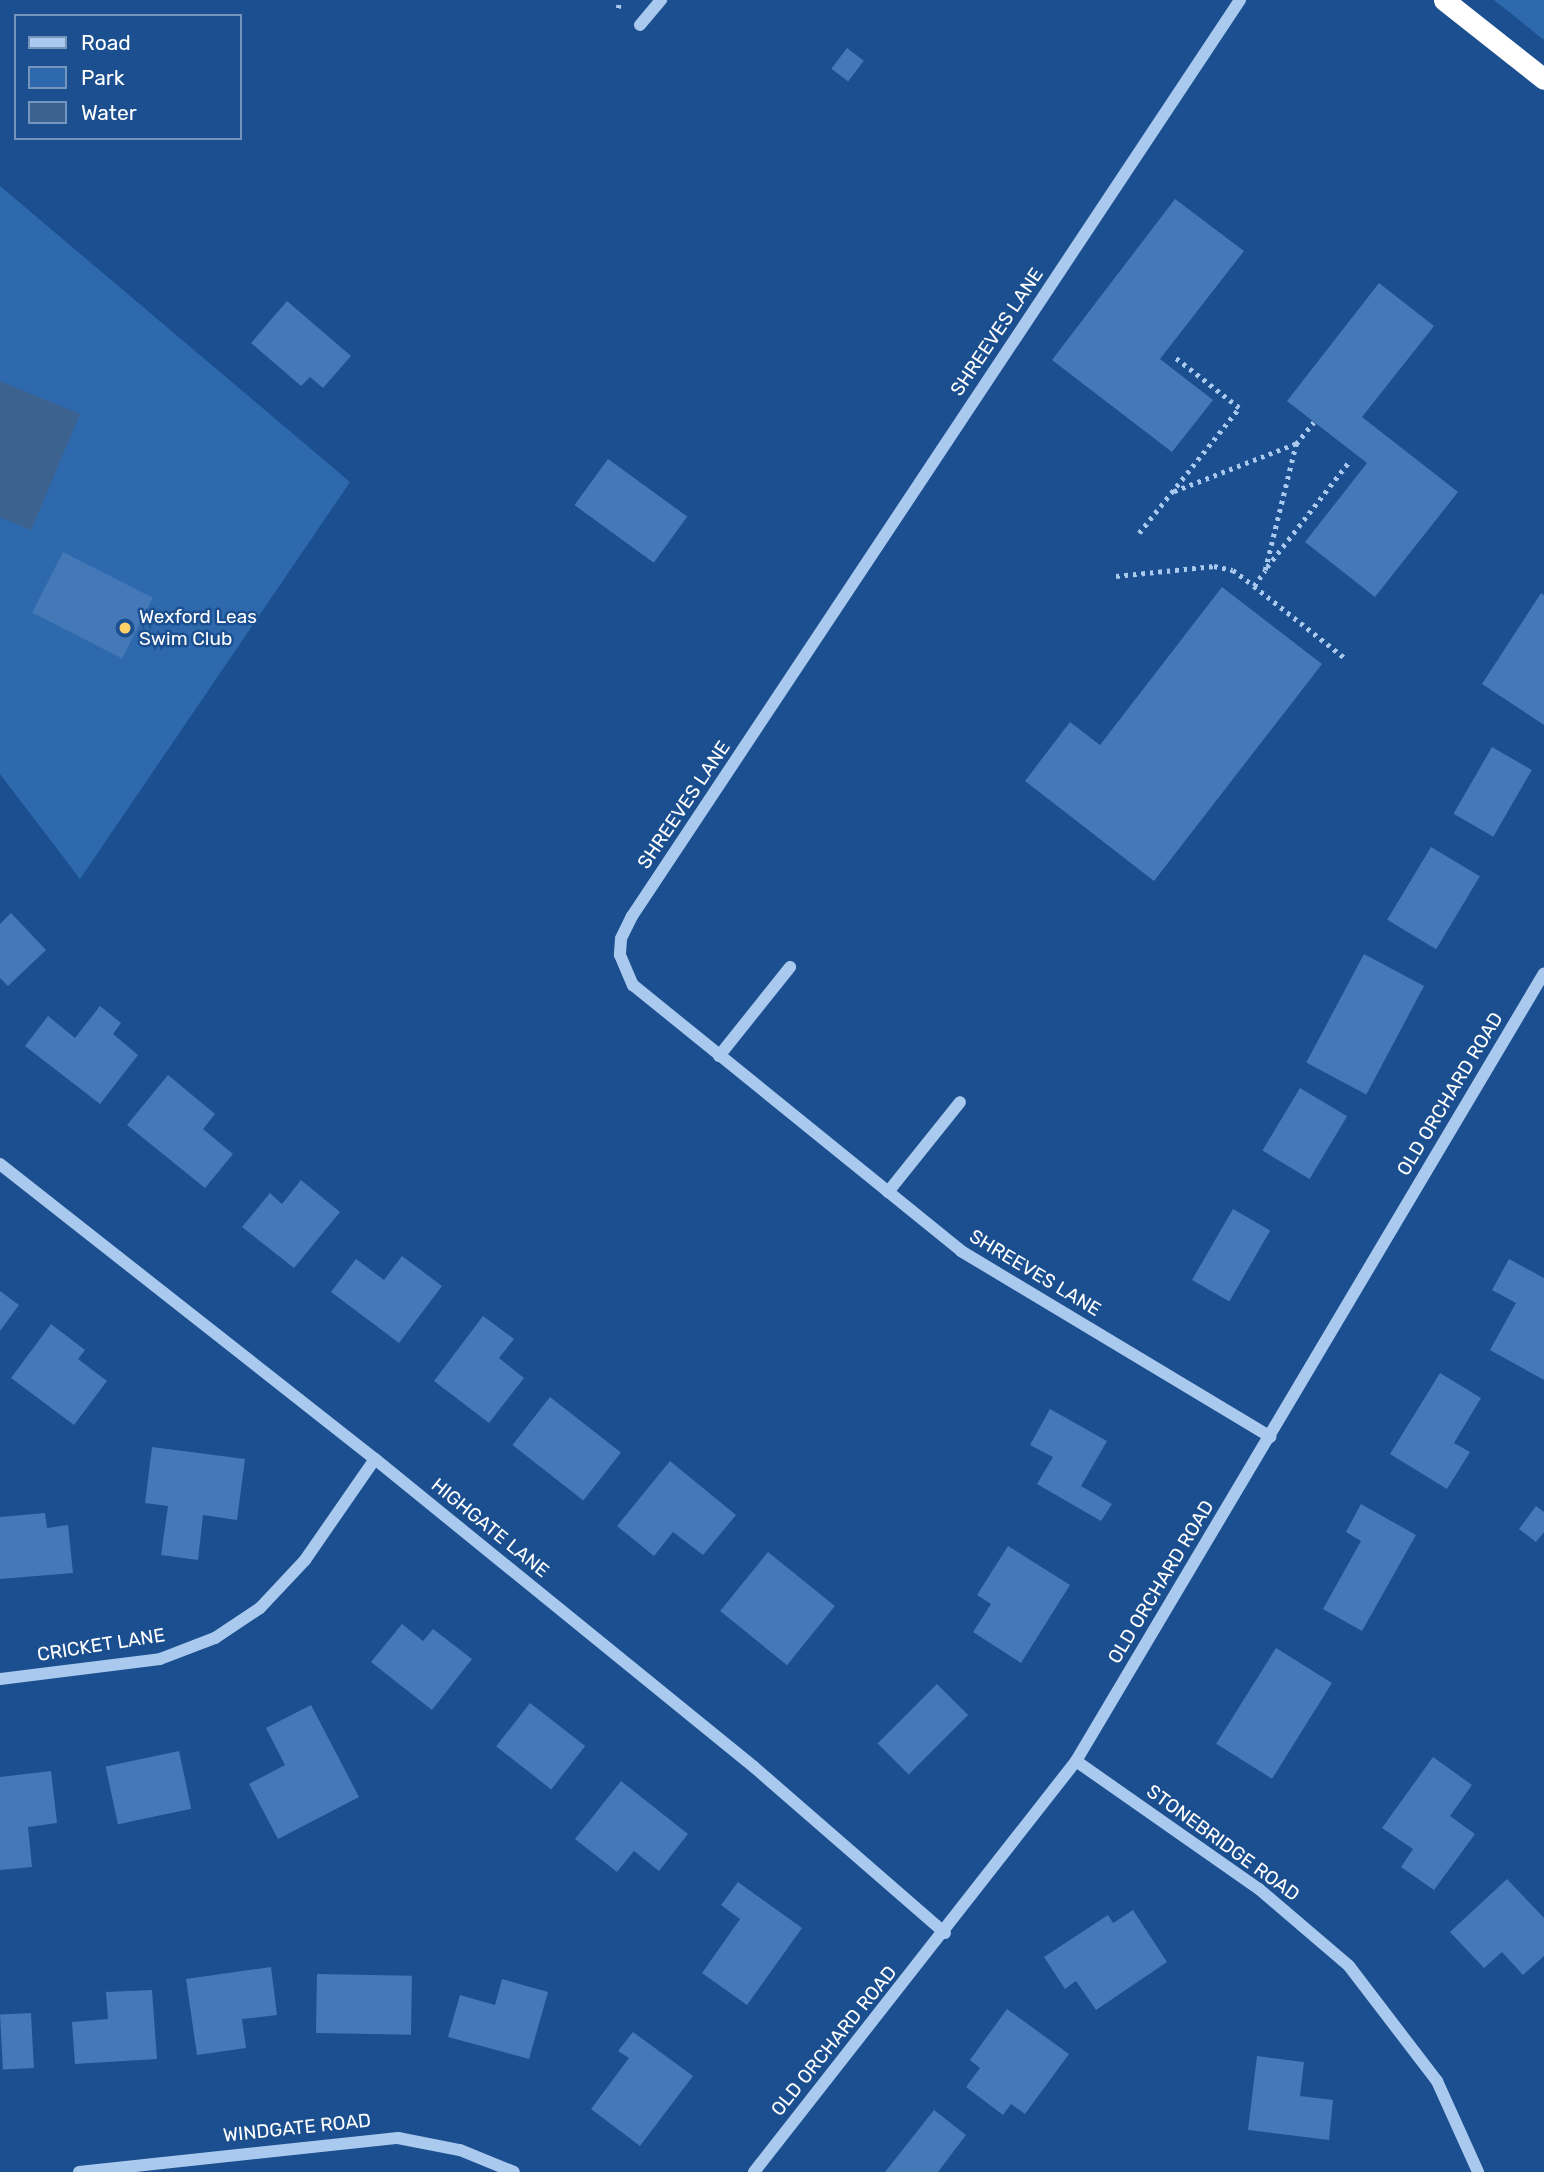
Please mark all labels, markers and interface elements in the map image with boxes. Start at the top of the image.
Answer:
legend [14,14,242,140]
text: Road [81,30,131,55]
text: Park [81,65,125,90]
text: Water [81,100,137,125]
street label: SHREEVES LANE [946,264,1048,400]
place label: Wexford Leas Swim Club [139,606,257,650]
marker: Wexford Leas Swim Club [117,620,133,636]
street label: SHREEVES LANE [633,737,735,873]
street label: OLD ORCHARD ROAD [1392,1008,1508,1180]
street label: SHREEVES LANE [965,1225,1105,1321]
street label: HIGHGATE LANE [427,1474,553,1582]
street label: OLD ORCHARD ROAD [1103,1496,1219,1668]
street label: CRICKET LANE [35,1624,167,1666]
street label: STONEBRIDGE ROAD [1142,1780,1304,1906]
street label: OLD ORCHARD ROAD [766,1961,902,2121]
street label: WINDGATE ROAD [222,2109,372,2147]

